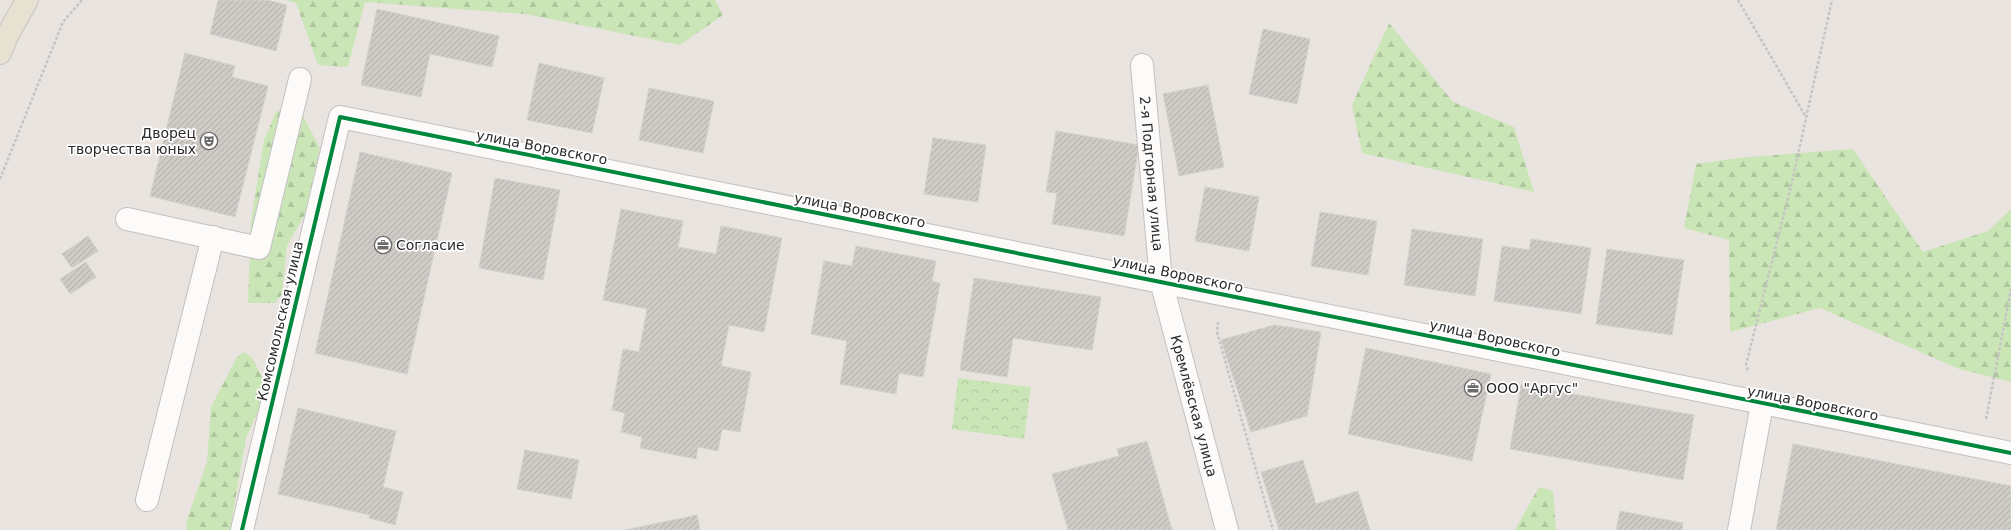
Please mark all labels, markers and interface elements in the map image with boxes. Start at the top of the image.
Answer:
street label: 2-я Подгорная улица [1137,95,1166,252]
place label: Дворец творчества юных [68,125,196,157]
street label: улица Воровского [475,126,609,168]
theatre icon: Дворец творчества юных [199,131,219,151]
street label: улица Воровского [793,189,927,231]
office icon: Согласие [373,235,393,255]
place label: Согласие [396,237,465,253]
street label: Комсомольская улица [254,239,306,403]
street label: улица Воровского [1111,252,1245,296]
street label: улица Воровского [1428,316,1562,360]
street label: Кремлёвская улица [1168,333,1221,478]
office icon: ООО "Аргус" [1463,378,1483,398]
place label: ООО "Аргус" [1486,380,1578,396]
street label: улица Воровского [1746,382,1880,424]

